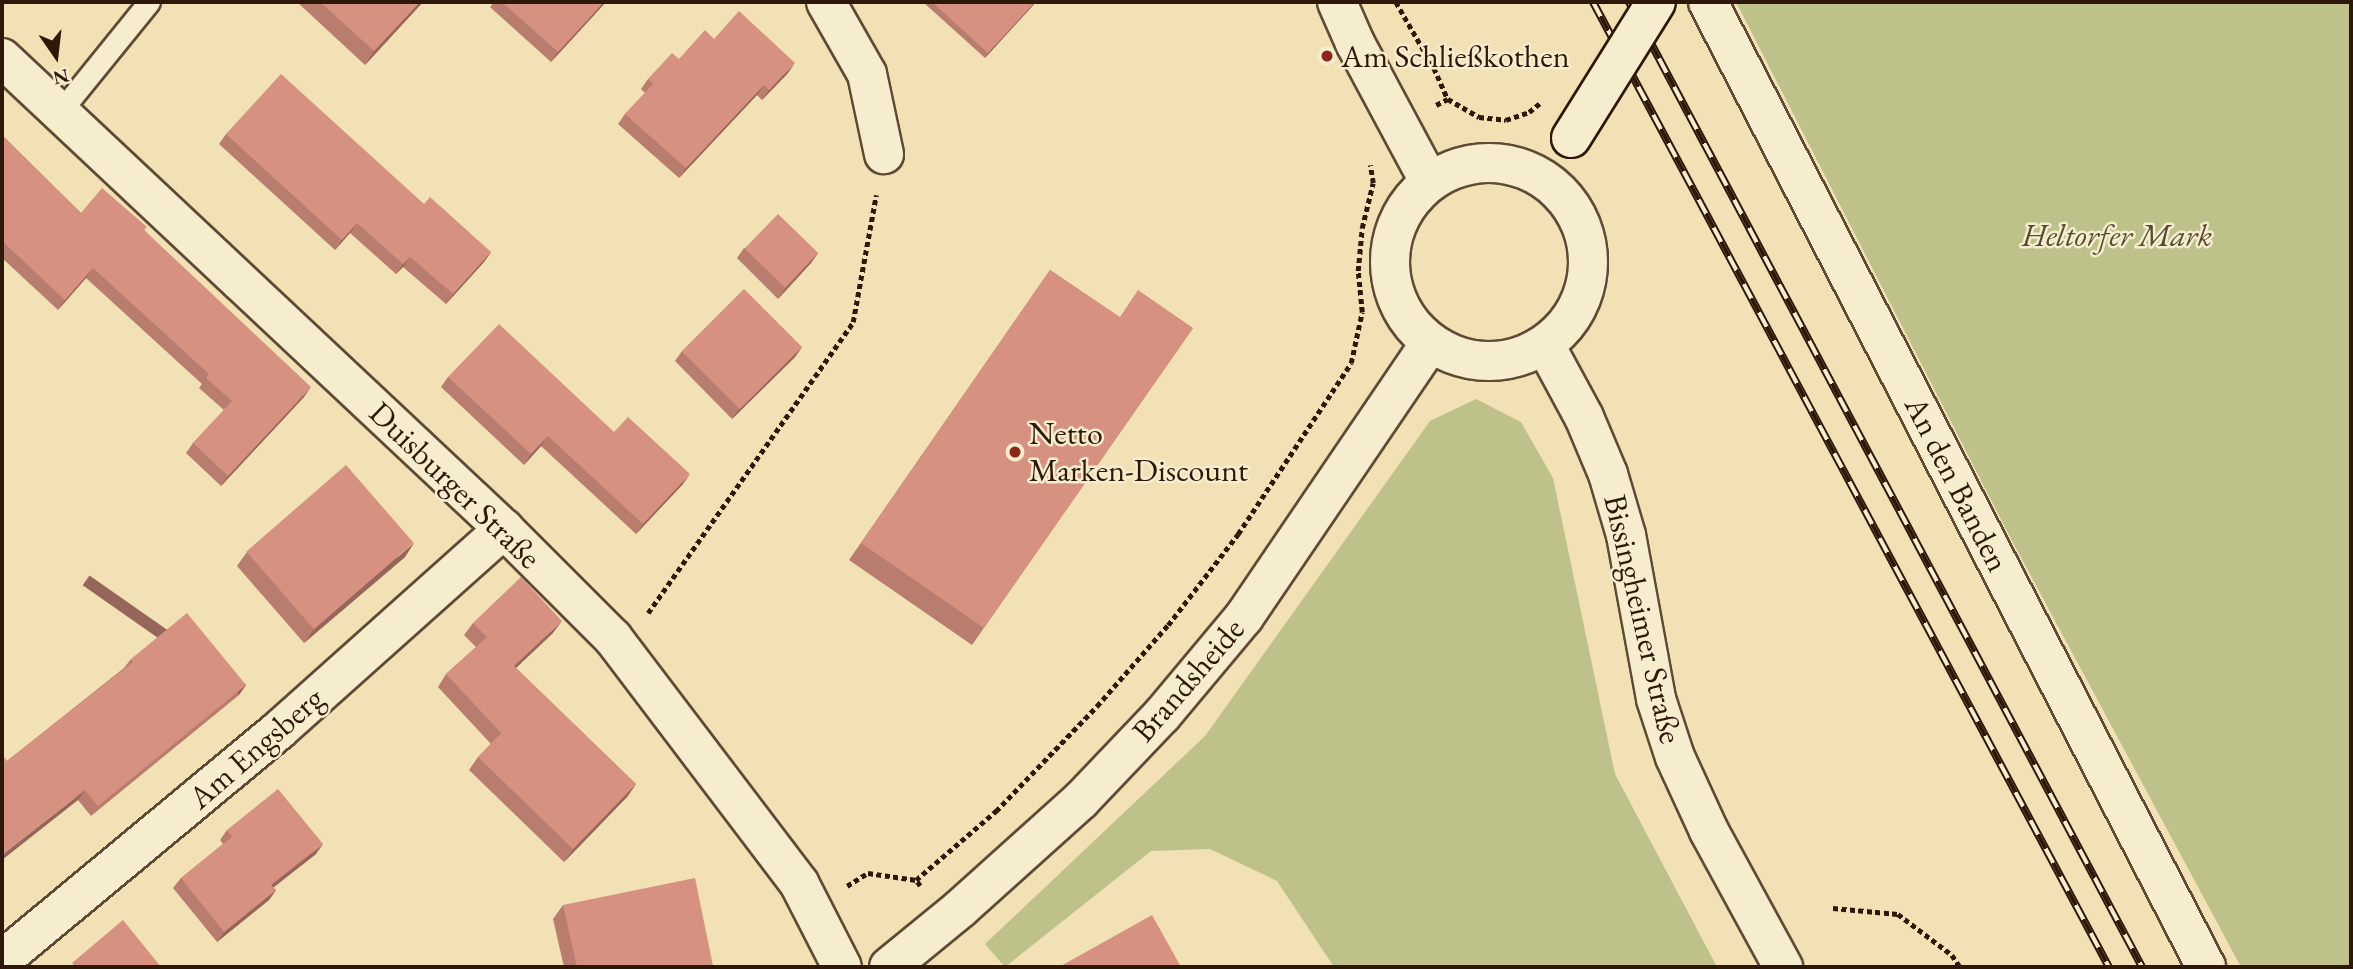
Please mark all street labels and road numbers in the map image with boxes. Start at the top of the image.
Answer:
street label: An den Banden [1896,390,2018,578]
street label: Duisburger Straße [361,393,549,577]
street label: Bissingheimer Straße [1596,491,1690,747]
street label: Brandsheide [1124,610,1252,750]
street label: Am Engsberg [181,679,331,817]

